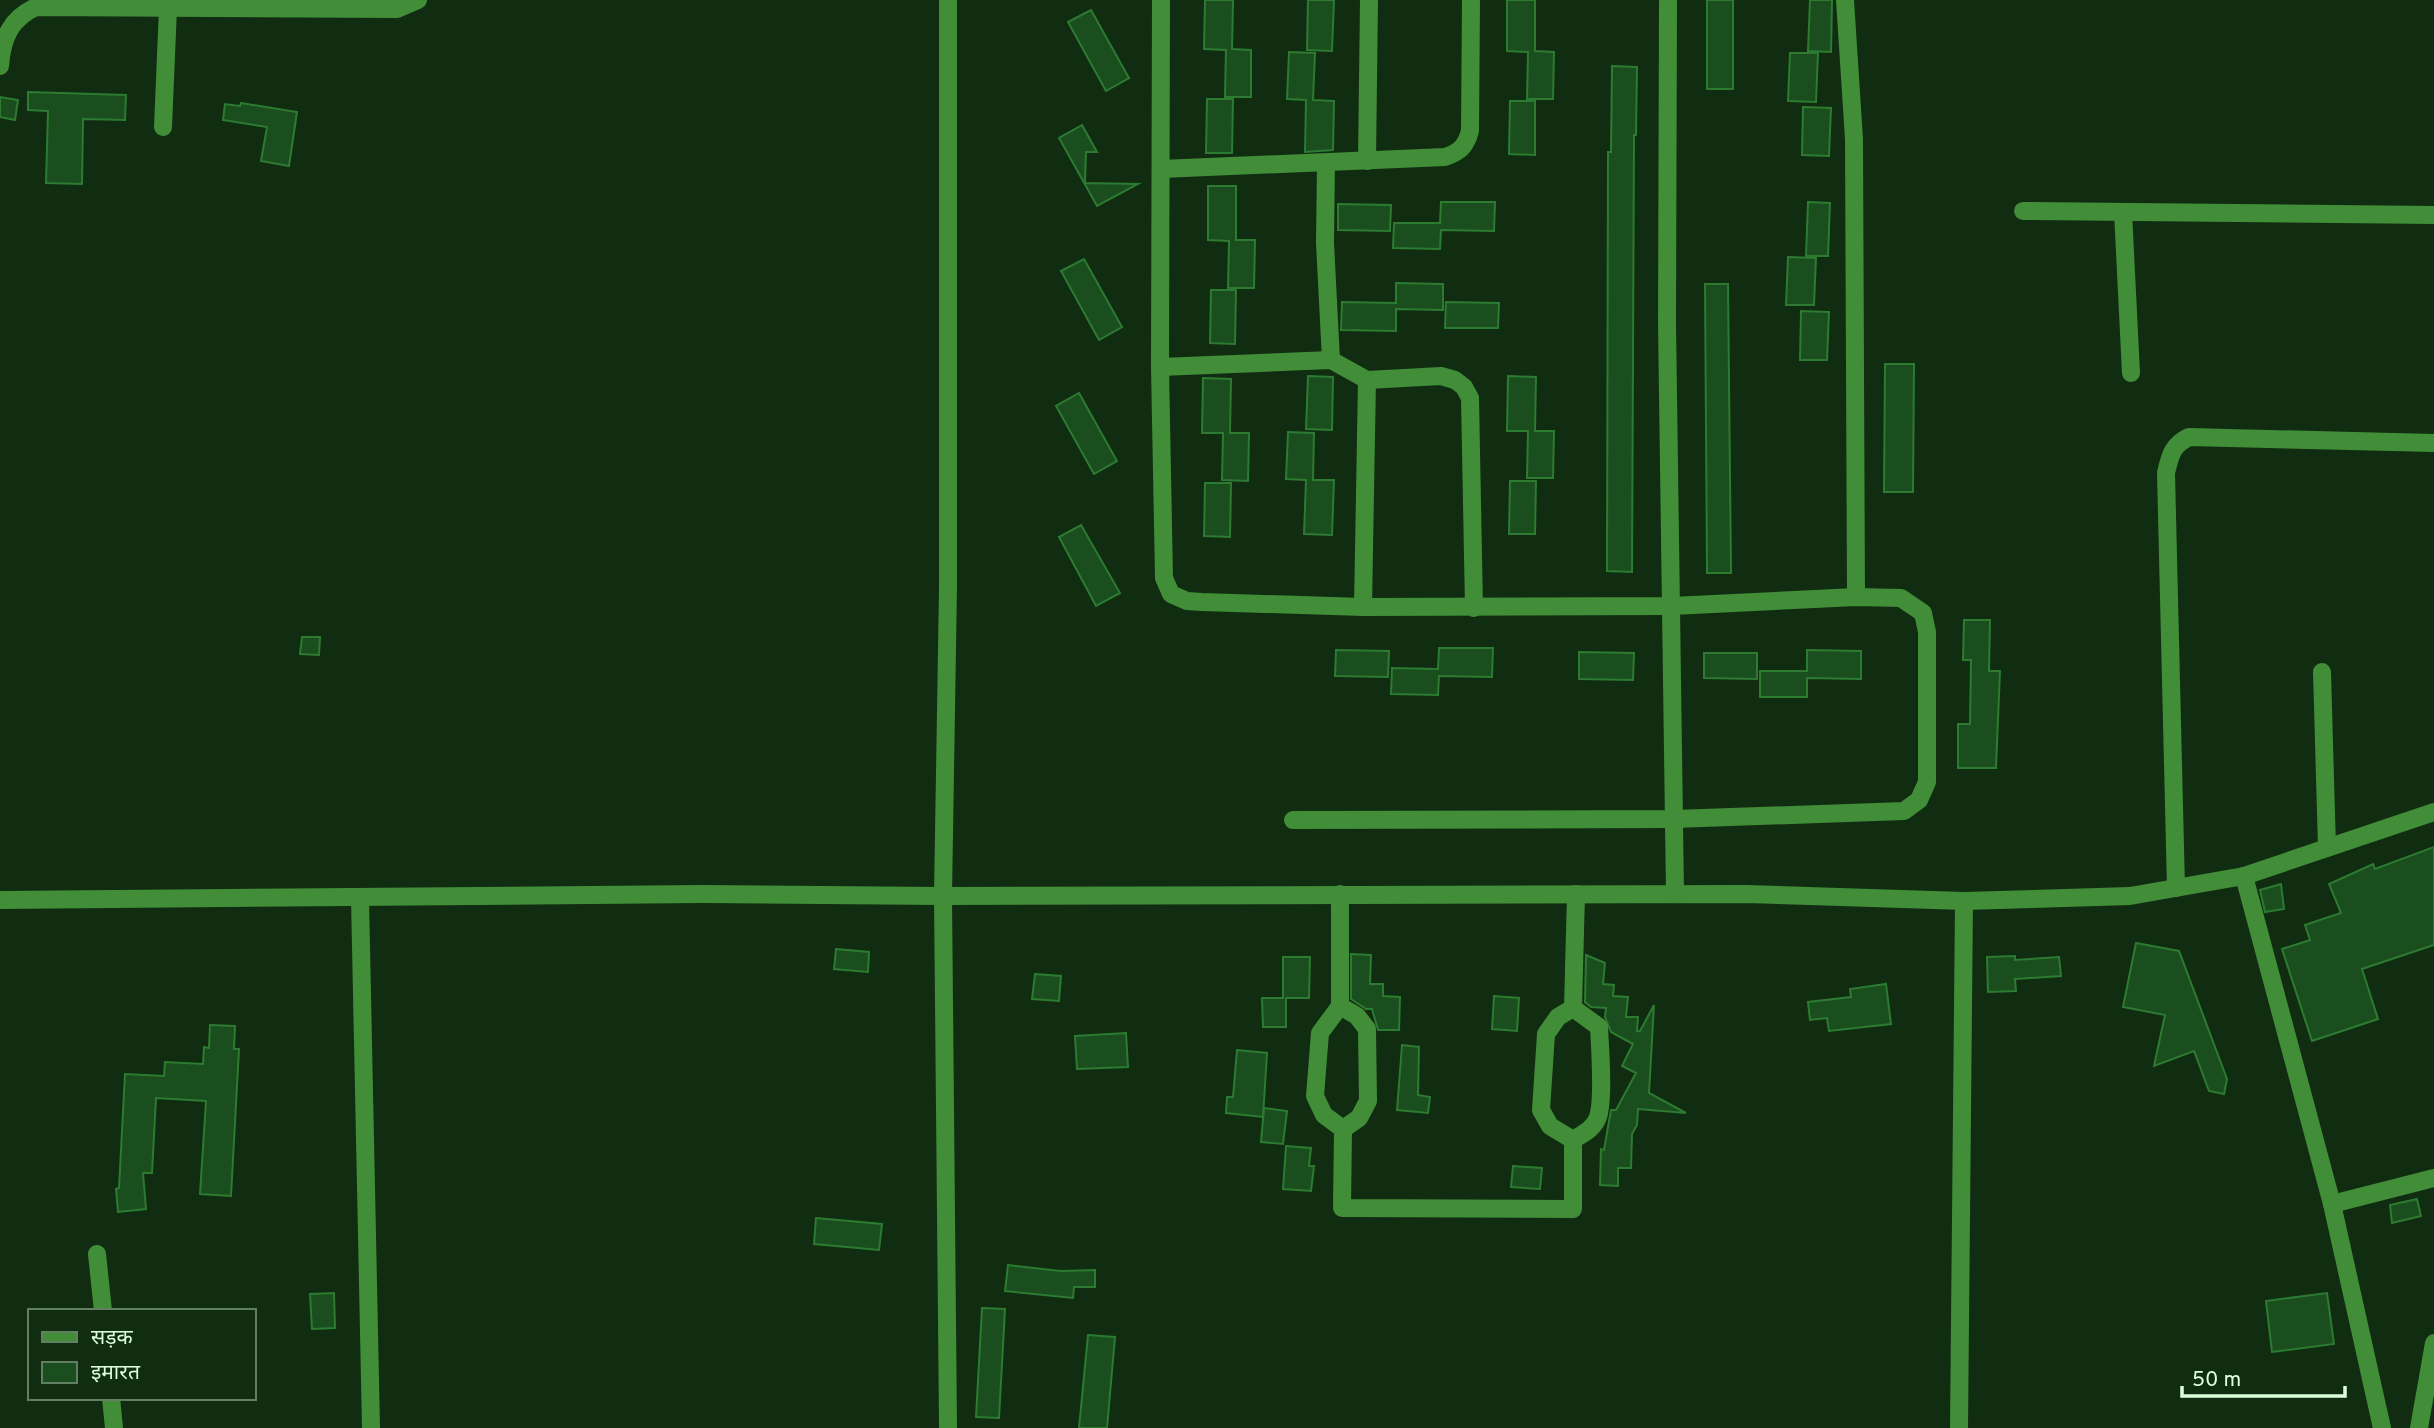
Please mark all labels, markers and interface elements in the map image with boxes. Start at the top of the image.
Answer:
legend [28,1309,256,1400]
text: सड़क [91,1325,133,1352]
scale bar [2182,1354,2345,1398]
text: इमारत [91,1360,141,1387]
text: 50 m [2192,1367,2241,1394]

